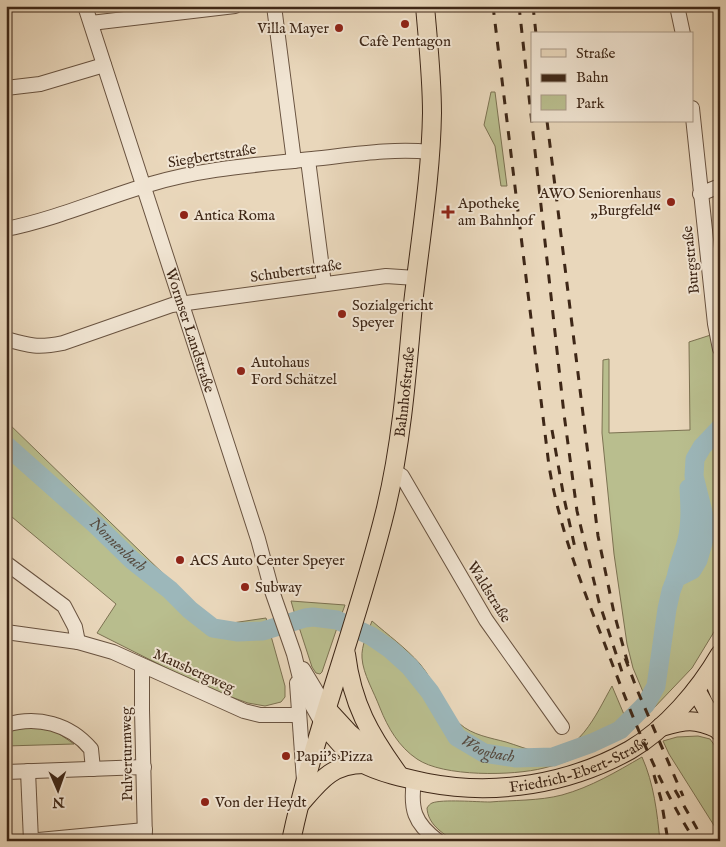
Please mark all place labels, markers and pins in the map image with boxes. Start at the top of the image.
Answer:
marker: Cafè Pentagon [399,18,411,30]
place label: Villa Mayer [256,19,329,38]
marker: Villa Mayer [333,22,345,34]
place label: Cafè Pentagon [359,32,451,51]
place label: AWO Seniorenhaus „Burgfeld“ [538,184,661,220]
place label: Apotheke am Bahnhof [457,194,536,230]
marker: AWO Seniorenhaus „Burgfeld“ [665,196,677,208]
place label: Antica Roma [193,206,275,225]
marker: Apotheke am Bahnhof [442,206,454,218]
marker: Antica Roma [178,209,190,221]
place label: Sozialgericht Speyer [352,296,433,332]
marker: Sozialgericht Speyer [336,308,348,320]
place label: Autohaus Ford Schätzel [250,353,338,389]
marker: Autohaus Ford Schätzel [235,365,247,377]
place label: ACS Auto Center Speyer [189,551,345,570]
marker: ACS Auto Center Speyer [174,554,186,566]
place label: Subway [255,578,302,597]
marker: Subway [239,581,251,593]
place label: Papii's Pizza [296,747,373,766]
marker: Papii's Pizza [280,750,292,762]
place label: Von der Heydt [214,793,307,812]
marker: Von der Heydt [199,796,211,808]

